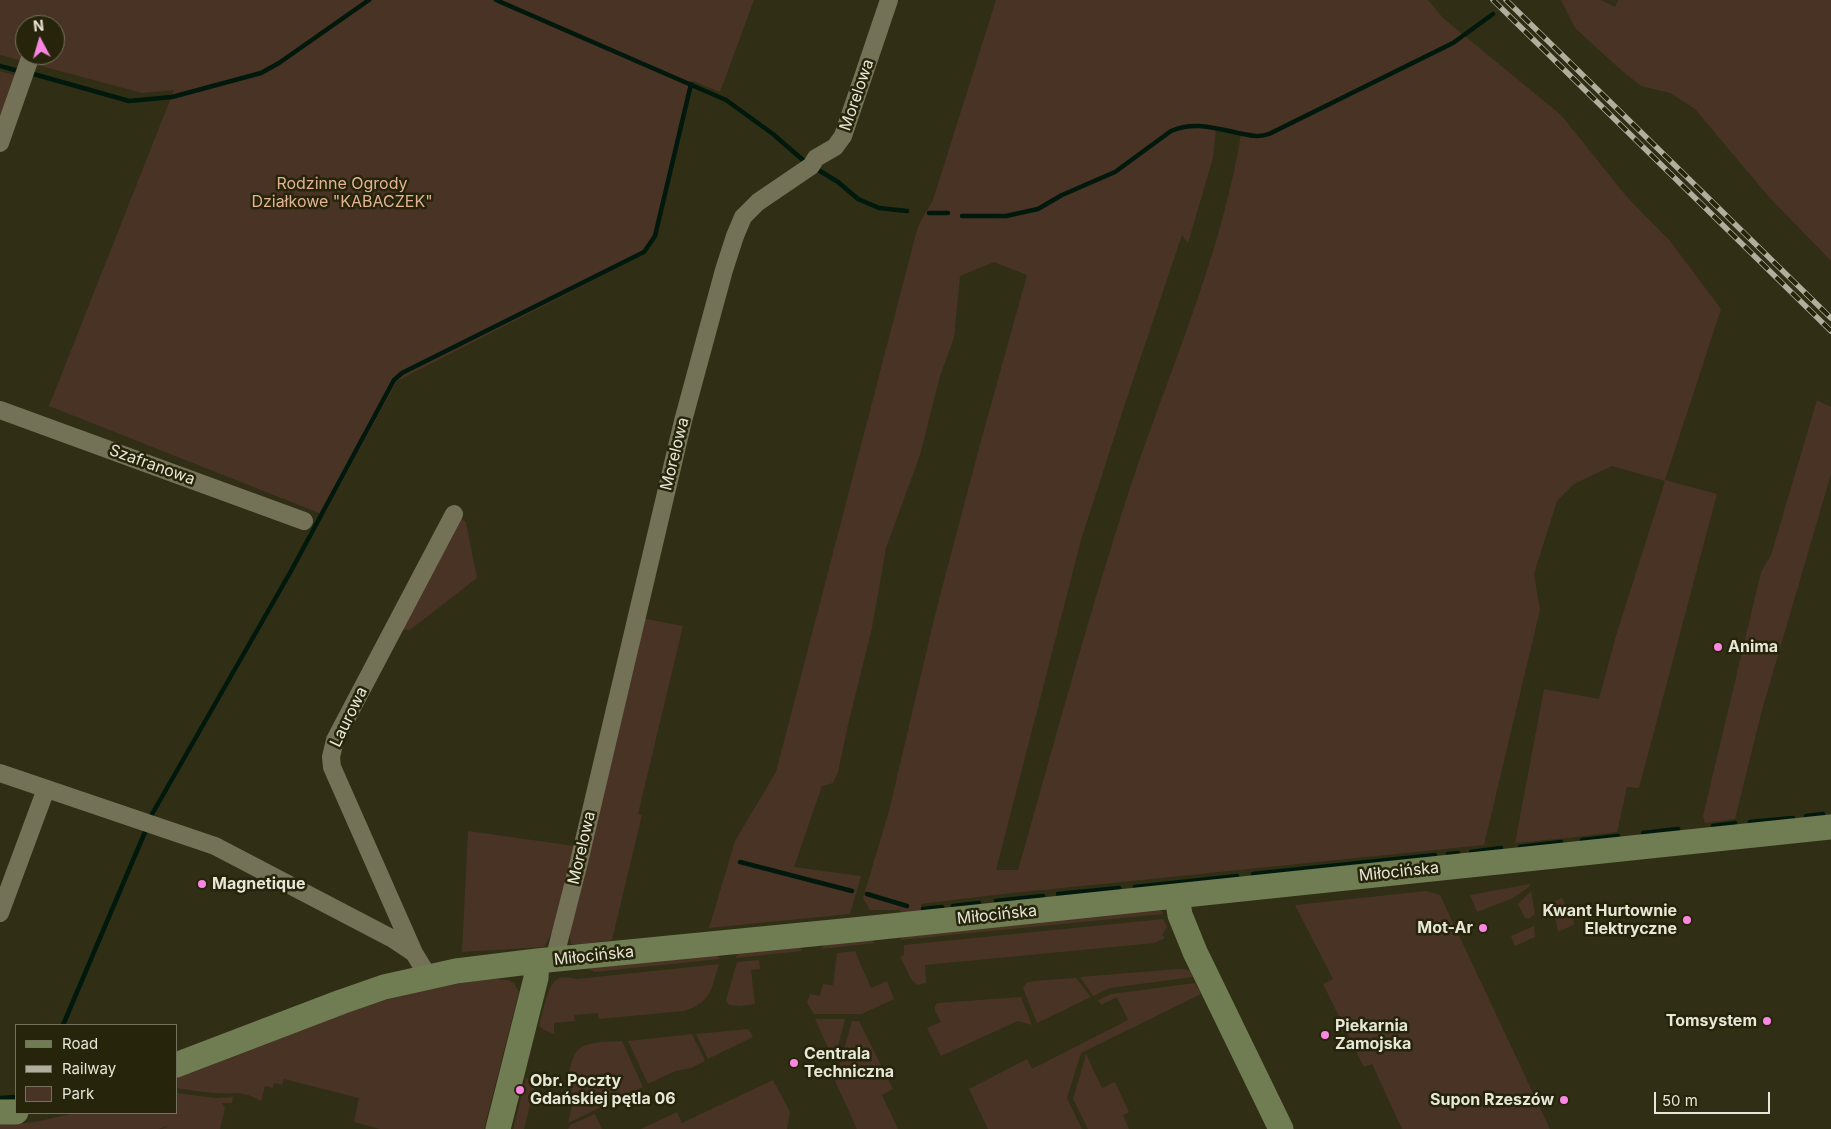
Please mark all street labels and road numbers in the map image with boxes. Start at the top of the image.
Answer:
street label: Morelowa [836,57,878,133]
street label: Morelowa [657,416,693,492]
street label: Szafranowa [107,441,197,489]
street label: Laurowa [326,684,372,750]
street label: Morelowa [564,810,600,886]
street label: Miłocińska [1358,858,1440,886]
street label: Miłocińska [956,901,1038,929]
street label: Miłocińska [553,942,635,970]

